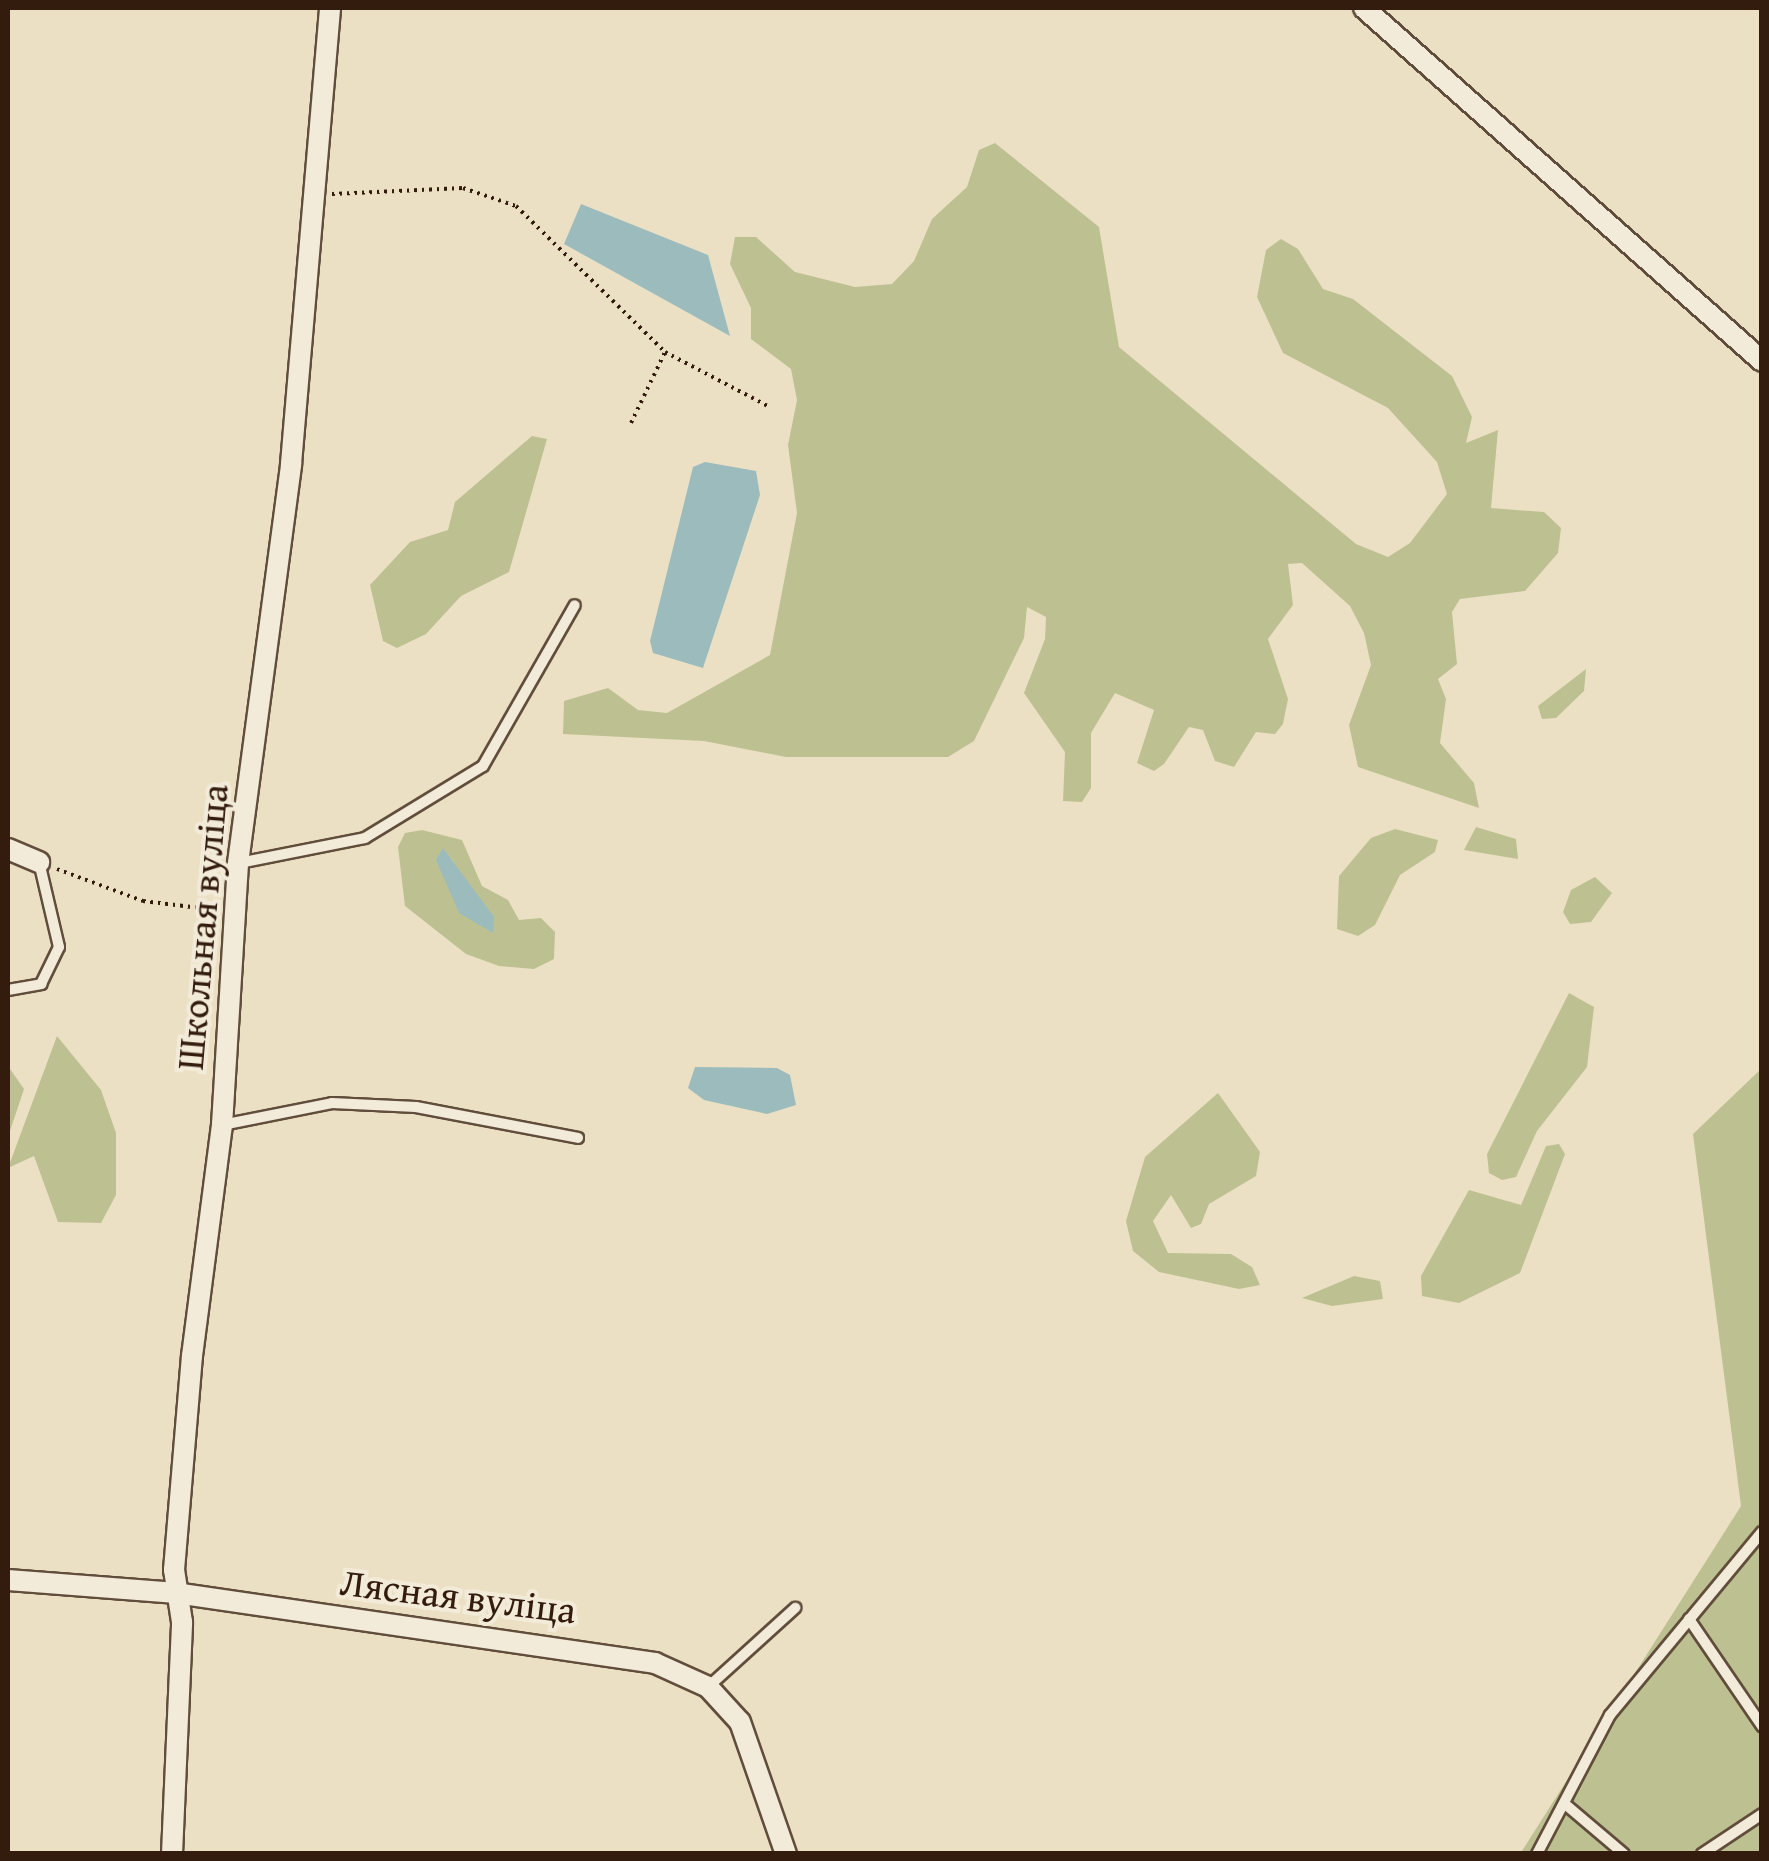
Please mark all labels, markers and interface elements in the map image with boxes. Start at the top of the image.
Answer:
street label: Школьная вуліца [167,782,237,1072]
street label: Лясная вуліца [338,1559,578,1633]

